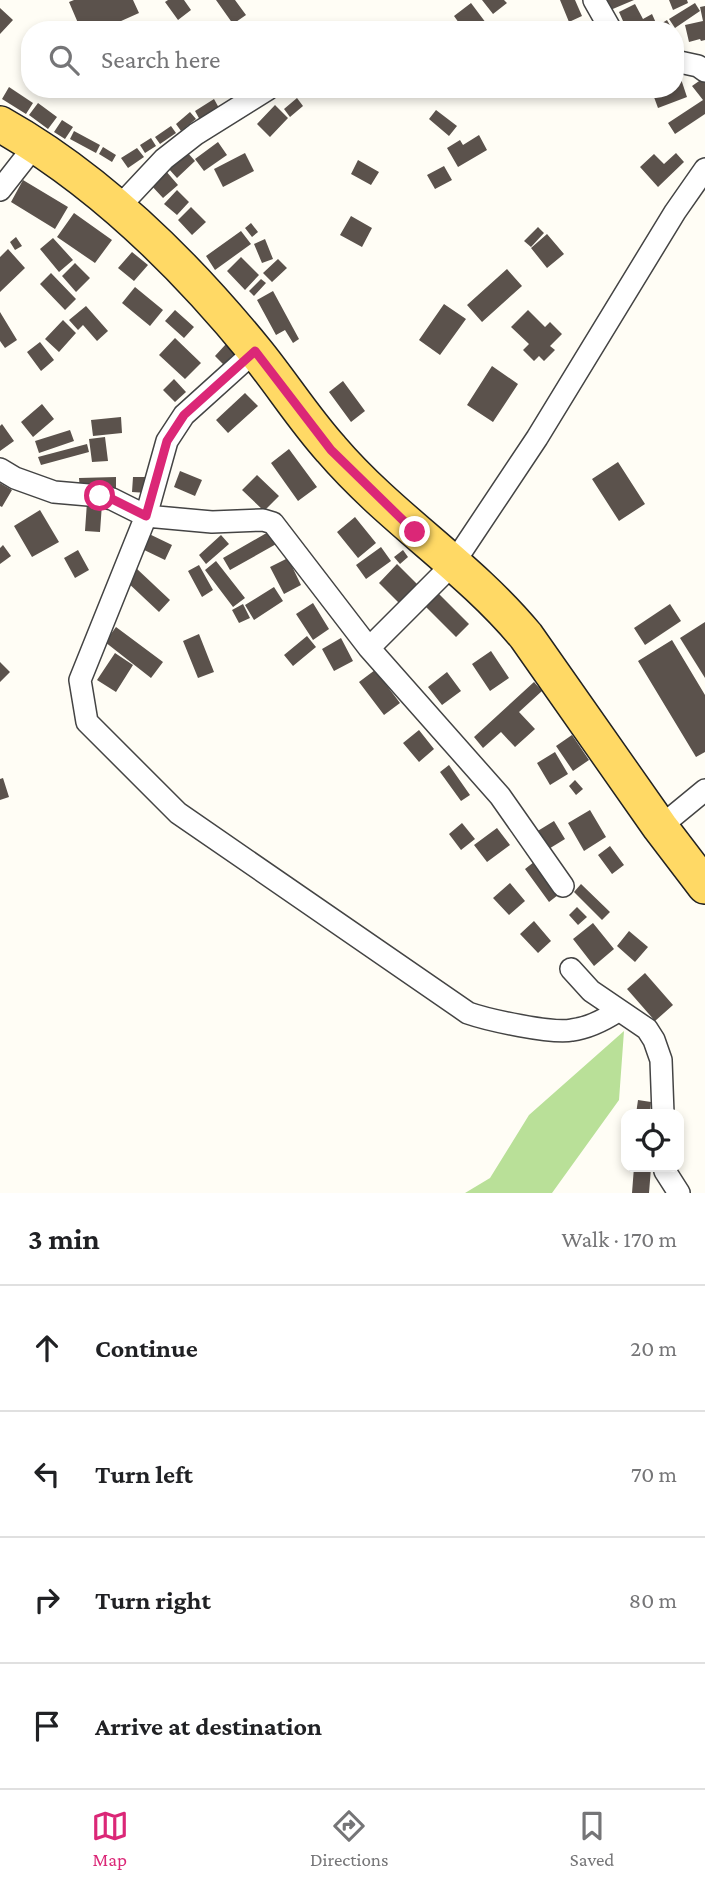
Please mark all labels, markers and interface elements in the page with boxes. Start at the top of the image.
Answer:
search box [21,21,684,98]
icon: search [45,41,83,79]
text: Search here [101,45,220,74]
route start [84,480,115,511]
route end [399,516,430,547]
map controls [621,1109,684,1172]
button: locate [621,1109,684,1172]
text: 3 min [28,1222,100,1255]
text: Walk · 170 m [561,1226,677,1252]
icon: ahead [28,1329,66,1367]
text: Continue [95,1334,198,1363]
text: 20 m [630,1335,677,1361]
icon: left [28,1455,66,1493]
text: Turn left [95,1460,193,1489]
text: 70 m [631,1461,677,1487]
icon: right [28,1581,66,1619]
text: Turn right [95,1586,211,1615]
text: 80 m [629,1587,677,1613]
icon: arrive [28,1707,66,1745]
text: Arrive at destination [95,1712,322,1741]
tab: Map [91,1807,129,1870]
tab: Directions [310,1807,389,1870]
tab: Saved [570,1807,614,1870]

